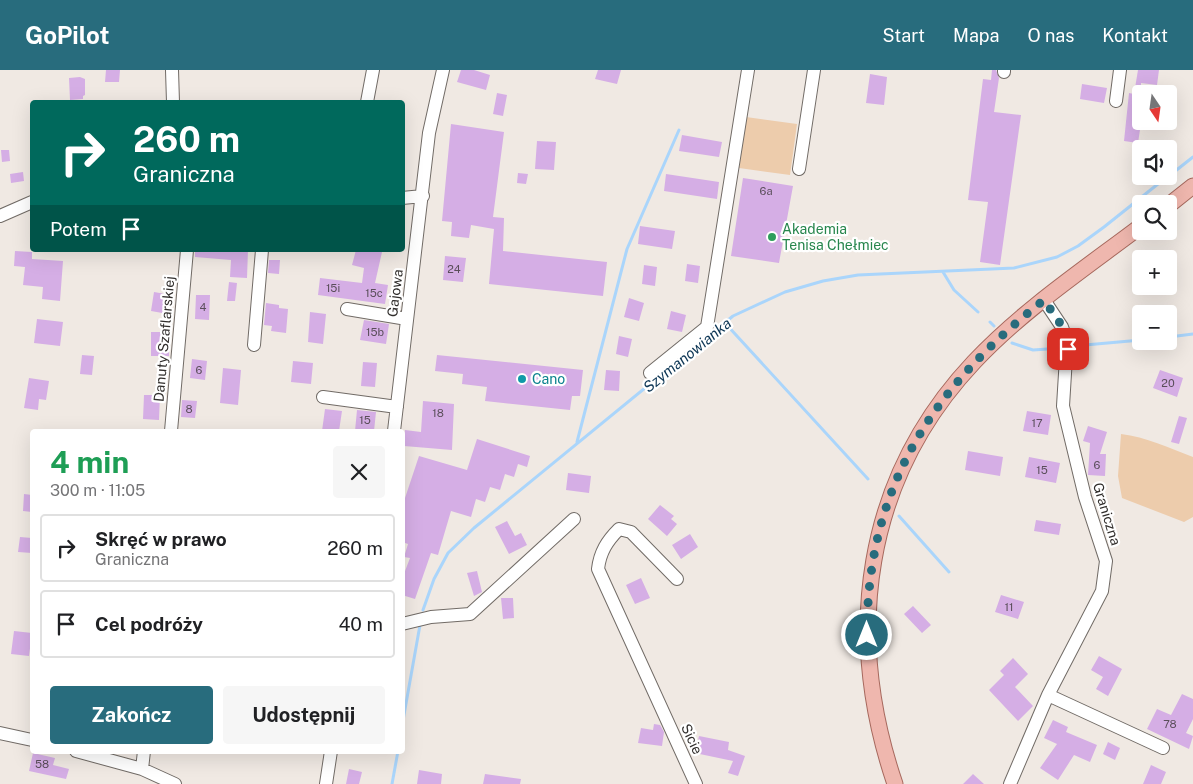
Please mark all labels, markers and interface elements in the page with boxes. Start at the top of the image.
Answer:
text: GoPilot [25,21,109,49]
text: Start [883,25,925,46]
text: Mapa [953,25,999,46]
text: O nas [1027,25,1074,46]
text: Kontakt [1102,25,1168,46]
north arrow [1132,85,1178,130]
map controls [1132,85,1177,350]
text: 260 m [133,119,240,160]
icon: right [50,120,115,185]
button: sound [1132,140,1177,185]
text: Graniczna [133,161,235,187]
house number: 6a [760,185,772,197]
button: search [1132,195,1177,240]
icon: arrive [117,215,145,243]
text: Potem [50,218,107,240]
place label: Akademia Tenisa Chełmiec [782,221,889,253]
marker: Akademia Tenisa Chełmiec [766,231,778,243]
button: + [1132,250,1177,295]
house number: 24 [447,263,461,275]
street label: Gajowa [384,268,406,318]
street label: Danuty Szaflarskiej [151,275,177,403]
house number: 15i [326,282,340,294]
house number: 15c [365,287,383,299]
house number: 4 [200,301,207,313]
button: − [1132,305,1177,350]
water label: Szymanowianka [640,314,734,396]
house number: 15b [366,326,384,338]
pin [1047,328,1089,370]
icon: arrive [1054,335,1082,363]
house number: 6 [196,364,203,376]
place label: Cano [532,371,565,387]
marker: Cano [516,373,528,385]
house number: 20 [1161,377,1175,389]
house number: 8 [185,403,193,415]
house number: 18 [432,407,444,419]
house number: 15 [359,414,371,426]
house number: 17 [1031,417,1043,429]
text: 4 min [50,444,129,480]
button: close [333,446,385,498]
house number: 6 [1094,459,1101,471]
house number: 15 [1036,464,1048,476]
text: 300 m · 11:05 [50,481,145,500]
street label: Graniczna [1090,481,1124,547]
text: Skręć w prawo [95,528,227,550]
icon: right [52,534,80,562]
text: 260 m [327,537,383,559]
text: Graniczna [95,550,169,569]
house number: 11 [1005,601,1013,613]
position arrow [840,608,892,660]
icon: arrive [52,610,80,638]
text: Cel podróży [95,613,203,635]
text: 40 m [338,613,383,635]
button: Zakończ [50,686,213,744]
button: Udostępnij [223,686,385,744]
house number: 78 [1163,718,1177,730]
street label: Sicie [678,721,706,757]
house number: 58 [35,758,49,770]

